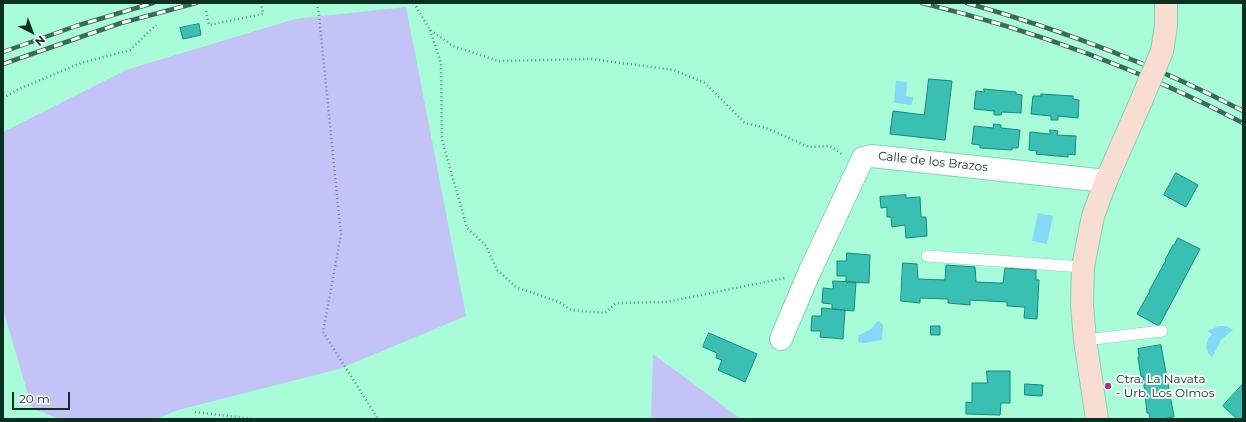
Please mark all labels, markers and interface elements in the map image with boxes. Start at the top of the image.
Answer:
north arrow [12,12,52,52]
text: N [32,33,48,49]
street label: Calle de los Brazos [877,149,989,175]
place label: Ctra. La Navata - Urb. Los Olmos [1116,372,1215,400]
marker: Ctra. La Navata - Urb. Los Olmos [1103,381,1113,391]
scale bar [14,384,72,410]
text: 20 m [19,391,50,406]

